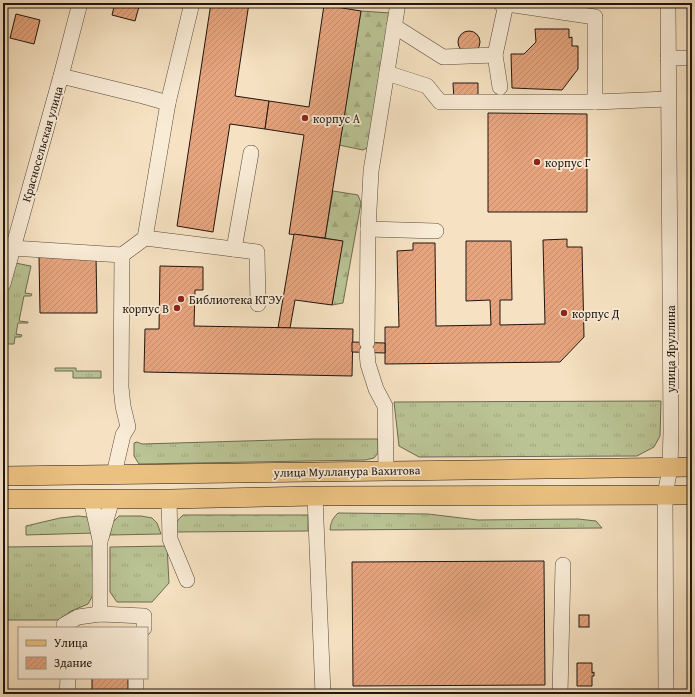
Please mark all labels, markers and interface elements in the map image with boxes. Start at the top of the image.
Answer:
street label: Красносельская улица [17,84,67,204]
place label: корпус А [313,110,361,127]
marker: корпус А [300,113,310,123]
place label: корпус Г [545,154,591,171]
marker: корпус Г [532,157,542,167]
place label: Библиотека КГЭУ [189,291,283,308]
marker: Библиотека КГЭУ [176,294,186,304]
place label: корпус В [122,300,169,317]
marker: корпус В [172,303,182,313]
place label: корпус Д [572,305,620,322]
street label: улица Яруллина [662,305,679,394]
marker: корпус Д [559,308,569,318]
street label: улица Мулланура Вахитова [273,461,421,481]
legend [18,627,148,679]
text: Улица [54,634,88,651]
text: Здание [54,654,93,671]

